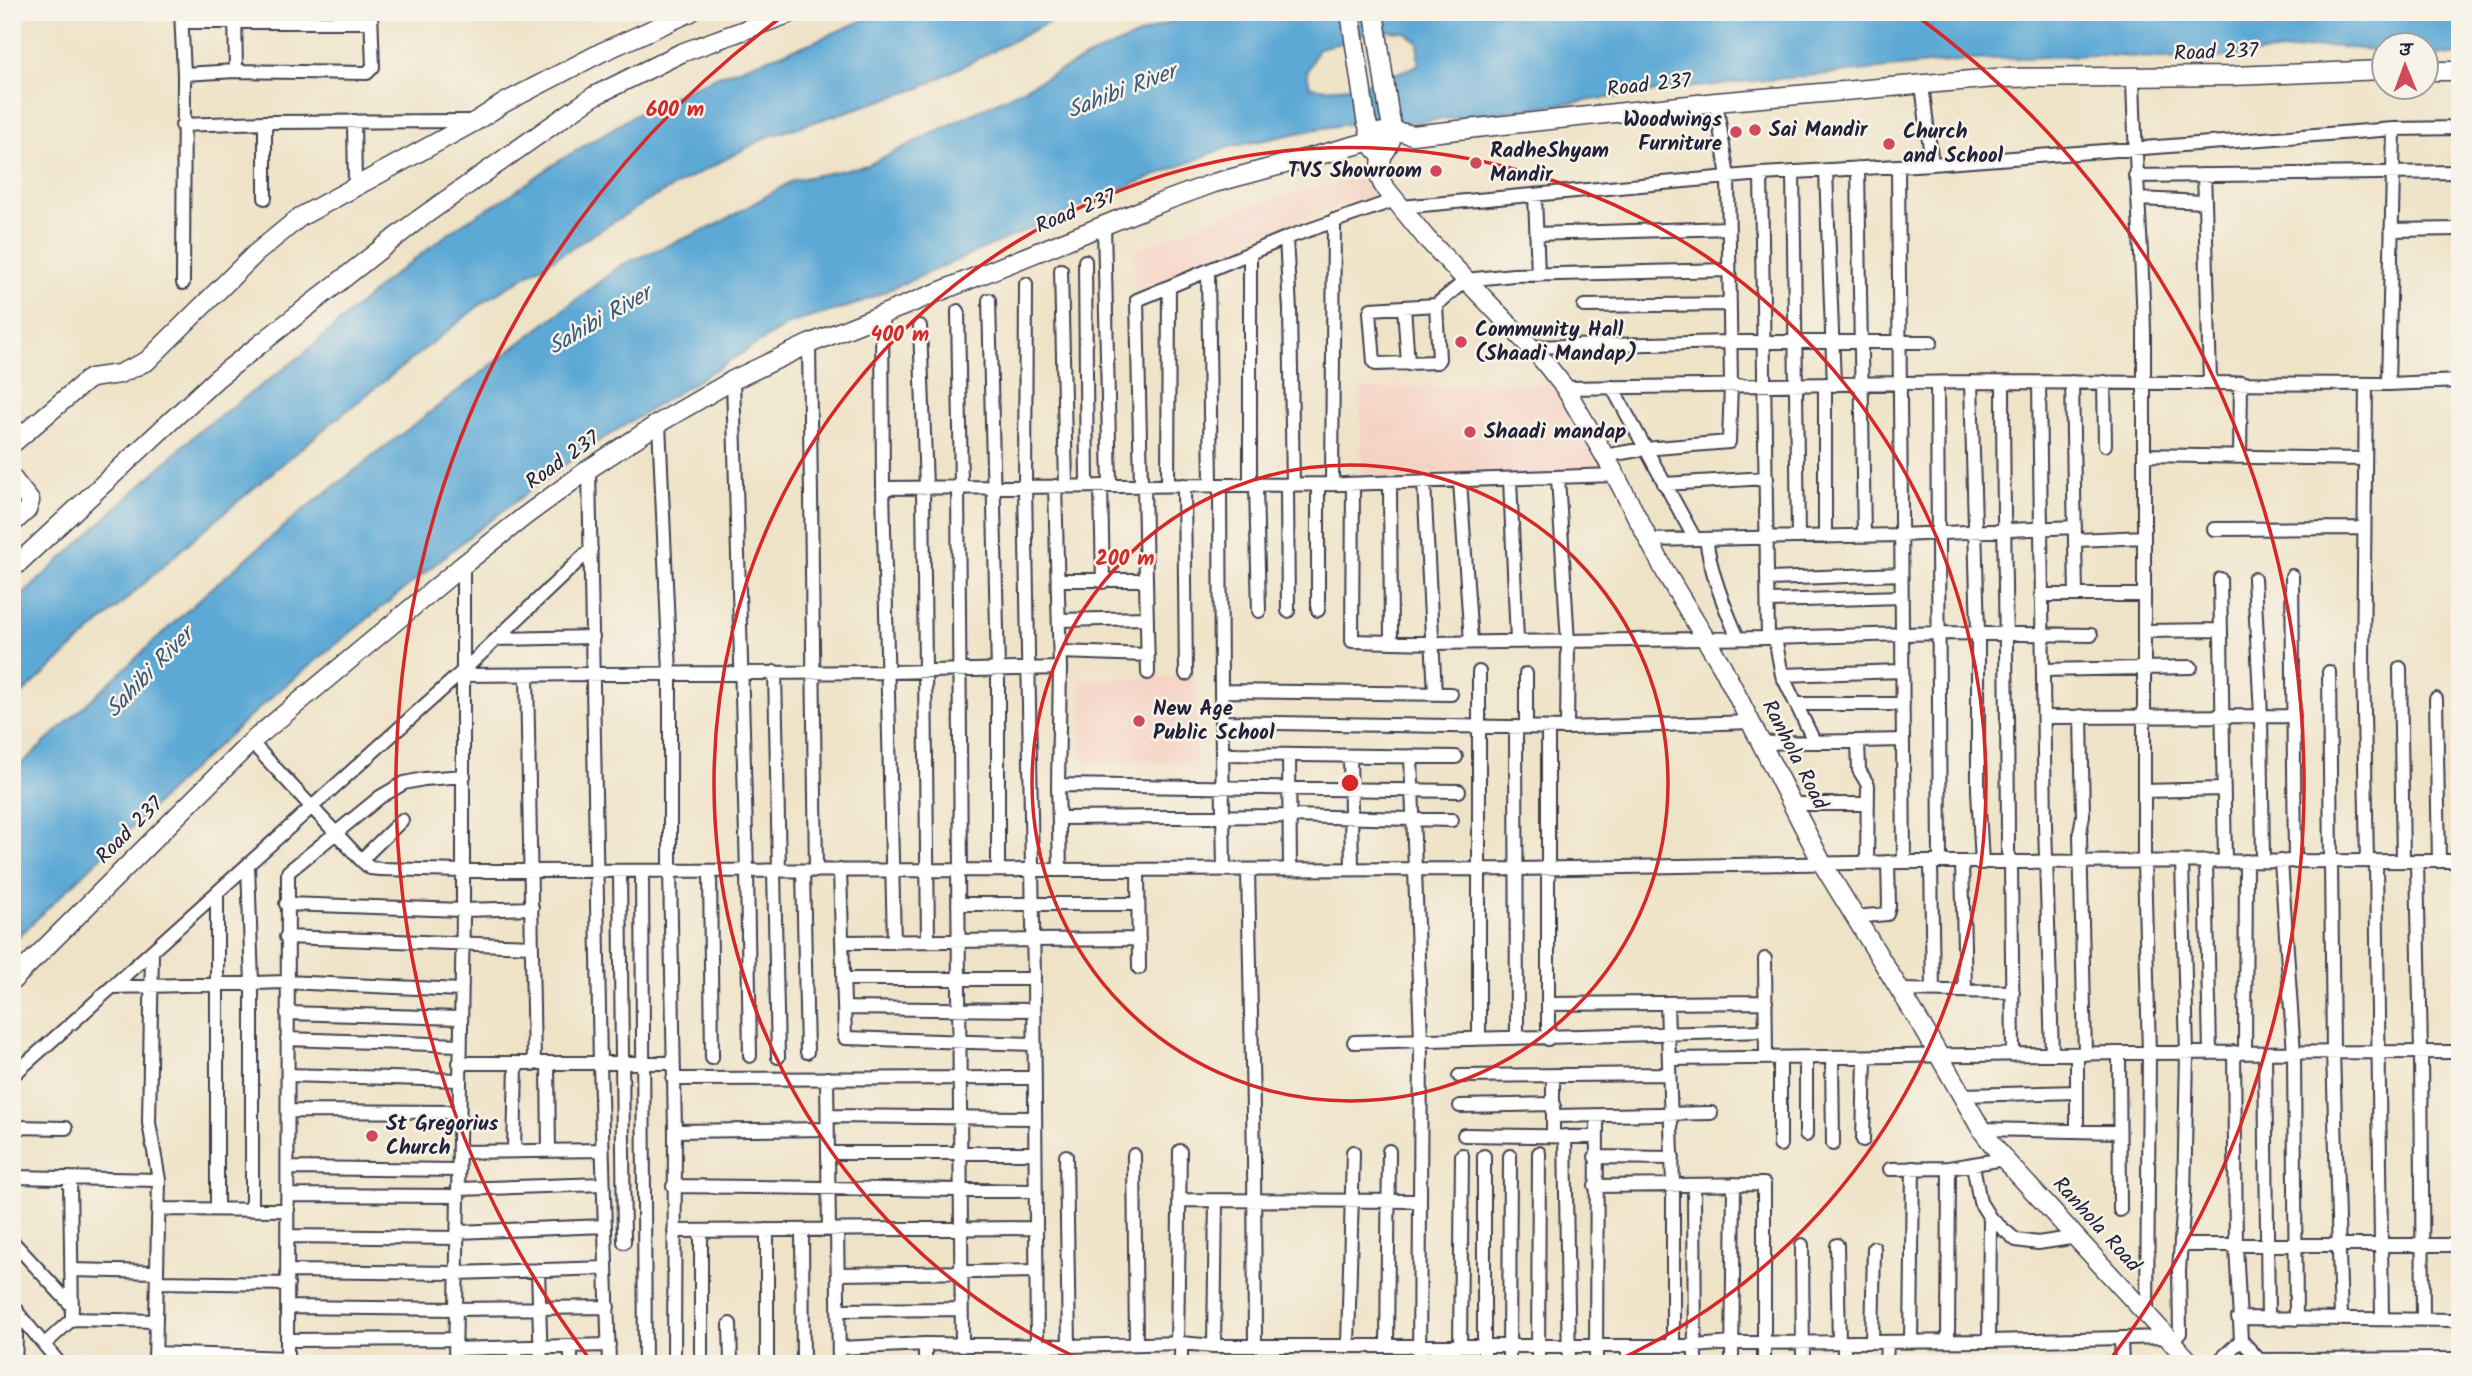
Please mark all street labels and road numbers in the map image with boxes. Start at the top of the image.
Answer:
street label: Road 237 [2173,35,2260,71]
street label: Road 237 [1605,65,1694,107]
street label: Road 237 [1031,180,1123,243]
street label: Road 237 [519,423,608,499]
street label: Ranhola Road [1752,694,1836,816]
street label: Road 237 [88,789,172,873]
street label: Ranhola Road [2044,1170,2149,1281]

